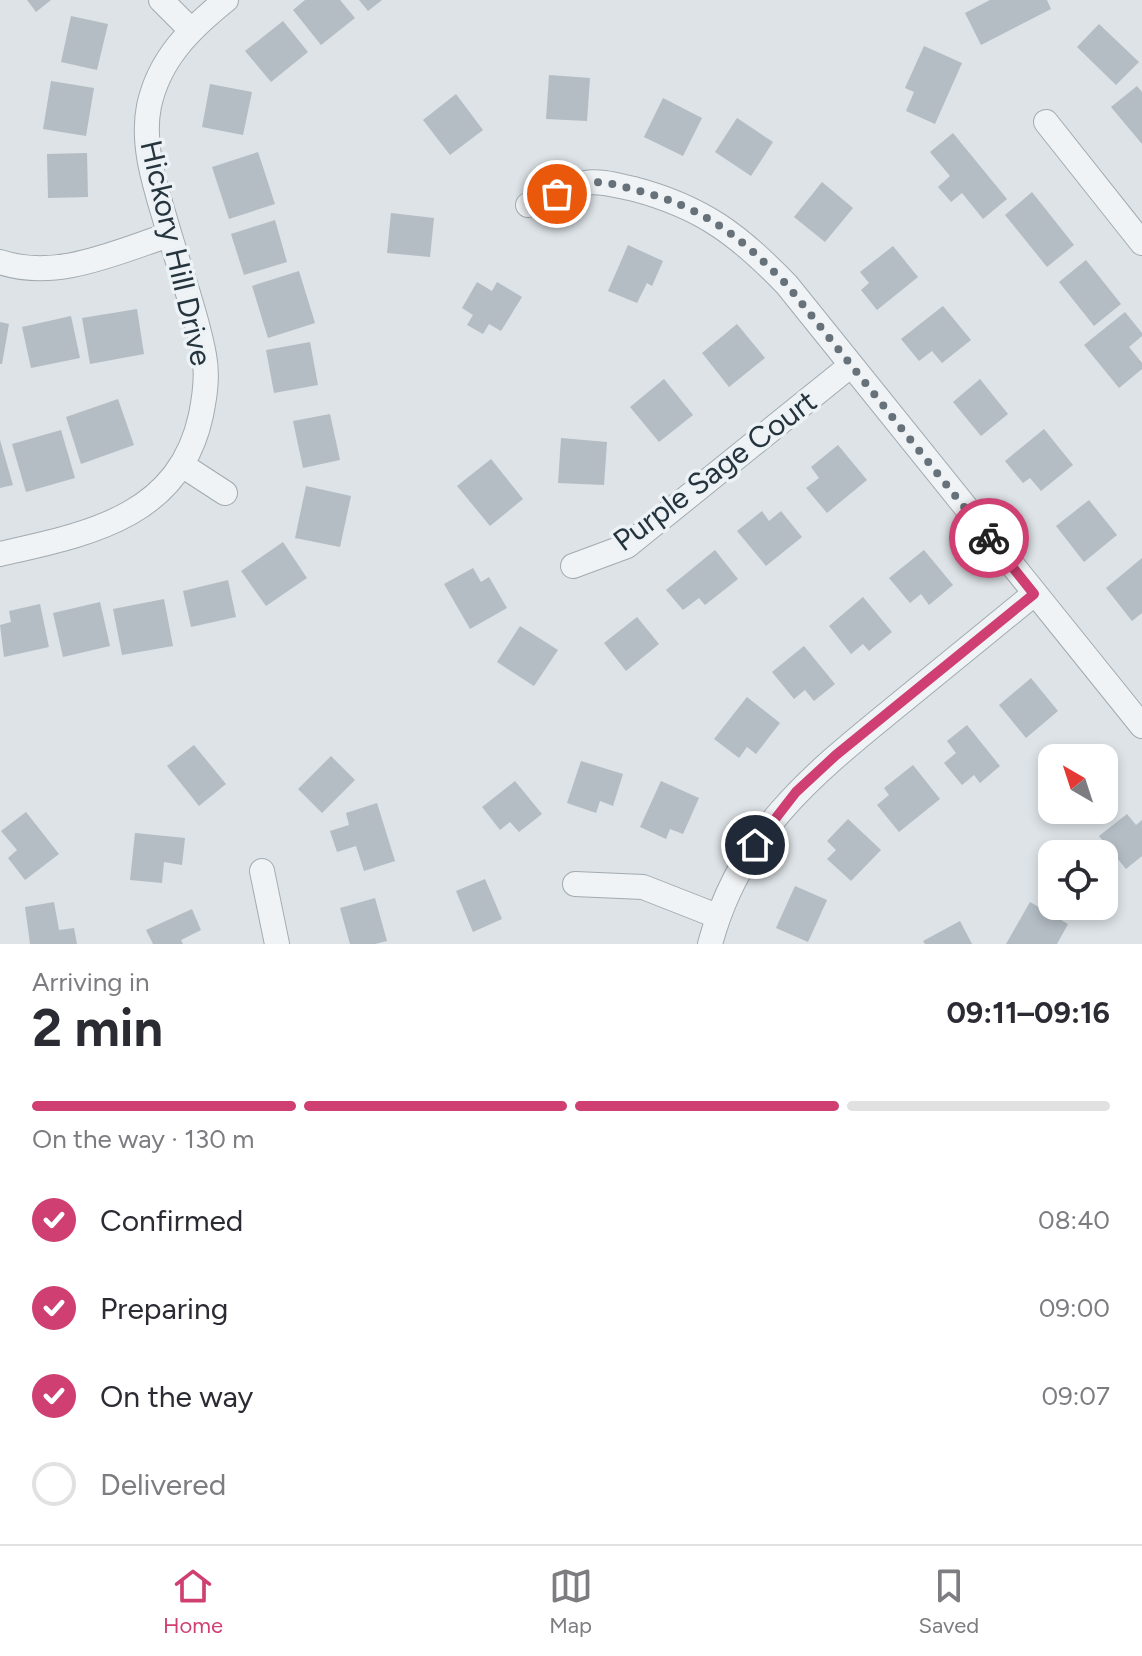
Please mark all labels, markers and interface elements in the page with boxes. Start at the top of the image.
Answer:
street label: Hickory Hill Drive [133,137,220,369]
pin [523,160,591,228]
icon: bag [535,172,579,216]
street label: Purple Sage Court [606,382,824,559]
courier [949,498,1029,578]
icon: bike [967,516,1011,560]
north arrow [1038,744,1118,824]
map controls [1038,744,1118,920]
pin [721,811,789,879]
icon: home [733,823,777,867]
button: locate [1038,840,1118,920]
text: Arriving in [32,966,150,998]
text: 09:11–09:16 [946,994,1110,1031]
text: 2 min [32,997,163,1059]
text: On the way · 130 m [32,1123,254,1155]
icon: check [32,1198,76,1242]
text: Confirmed [100,1202,243,1239]
text: 08:40 [1038,1204,1110,1236]
icon: check [32,1286,76,1330]
text: Preparing [100,1290,228,1327]
text: 09:00 [1039,1292,1110,1324]
icon: check [32,1374,76,1418]
text: On the way [100,1378,253,1415]
text: 09:07 [1041,1380,1110,1412]
text: Delivered [100,1466,226,1503]
tab: Home [163,1564,223,1639]
tab: Map [549,1564,593,1639]
tab: Saved [918,1564,979,1639]

